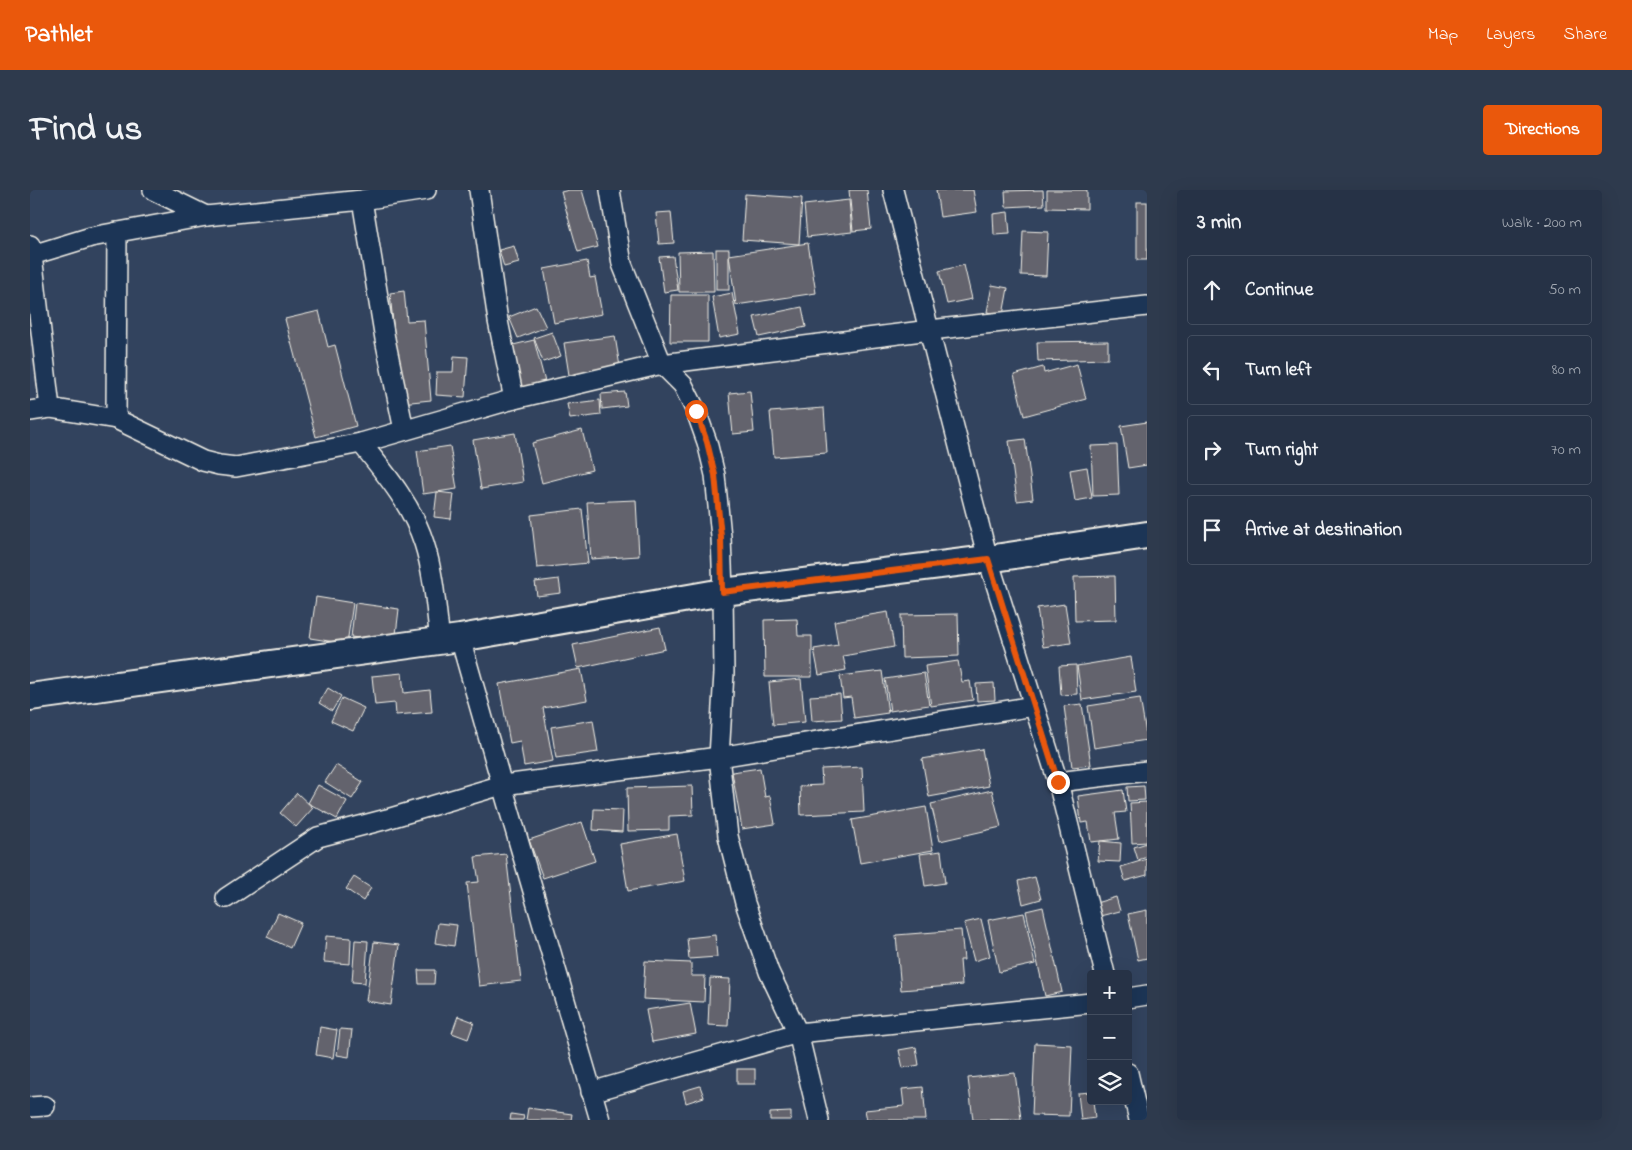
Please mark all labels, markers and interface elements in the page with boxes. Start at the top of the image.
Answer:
text: Pathlet [25,18,93,53]
text: Map [1428,22,1458,48]
text: Layers [1486,22,1536,48]
text: Share [1564,22,1607,48]
text: Find us [30,105,142,156]
button: Directions [1483,105,1602,155]
text: 3 min [1197,208,1241,238]
text: Walk · 200 m [1502,211,1582,235]
icon: ahead [1198,276,1226,304]
text: Continue [1245,277,1313,304]
text: 50 m [1549,278,1581,302]
icon: left [1198,356,1226,384]
text: Turn left [1245,357,1312,384]
text: 80 m [1552,358,1581,382]
route start [685,400,708,423]
icon: right [1198,436,1226,464]
text: Turn right [1245,437,1318,464]
text: 70 m [1551,438,1581,462]
icon: arrive [1198,516,1226,544]
text: Arrive at destination [1245,517,1402,544]
route end [1047,771,1070,794]
map controls [1087,970,1132,1105]
button: + [1087,970,1132,1015]
button: − [1087,1015,1132,1060]
button: layers [1087,1060,1132,1105]

